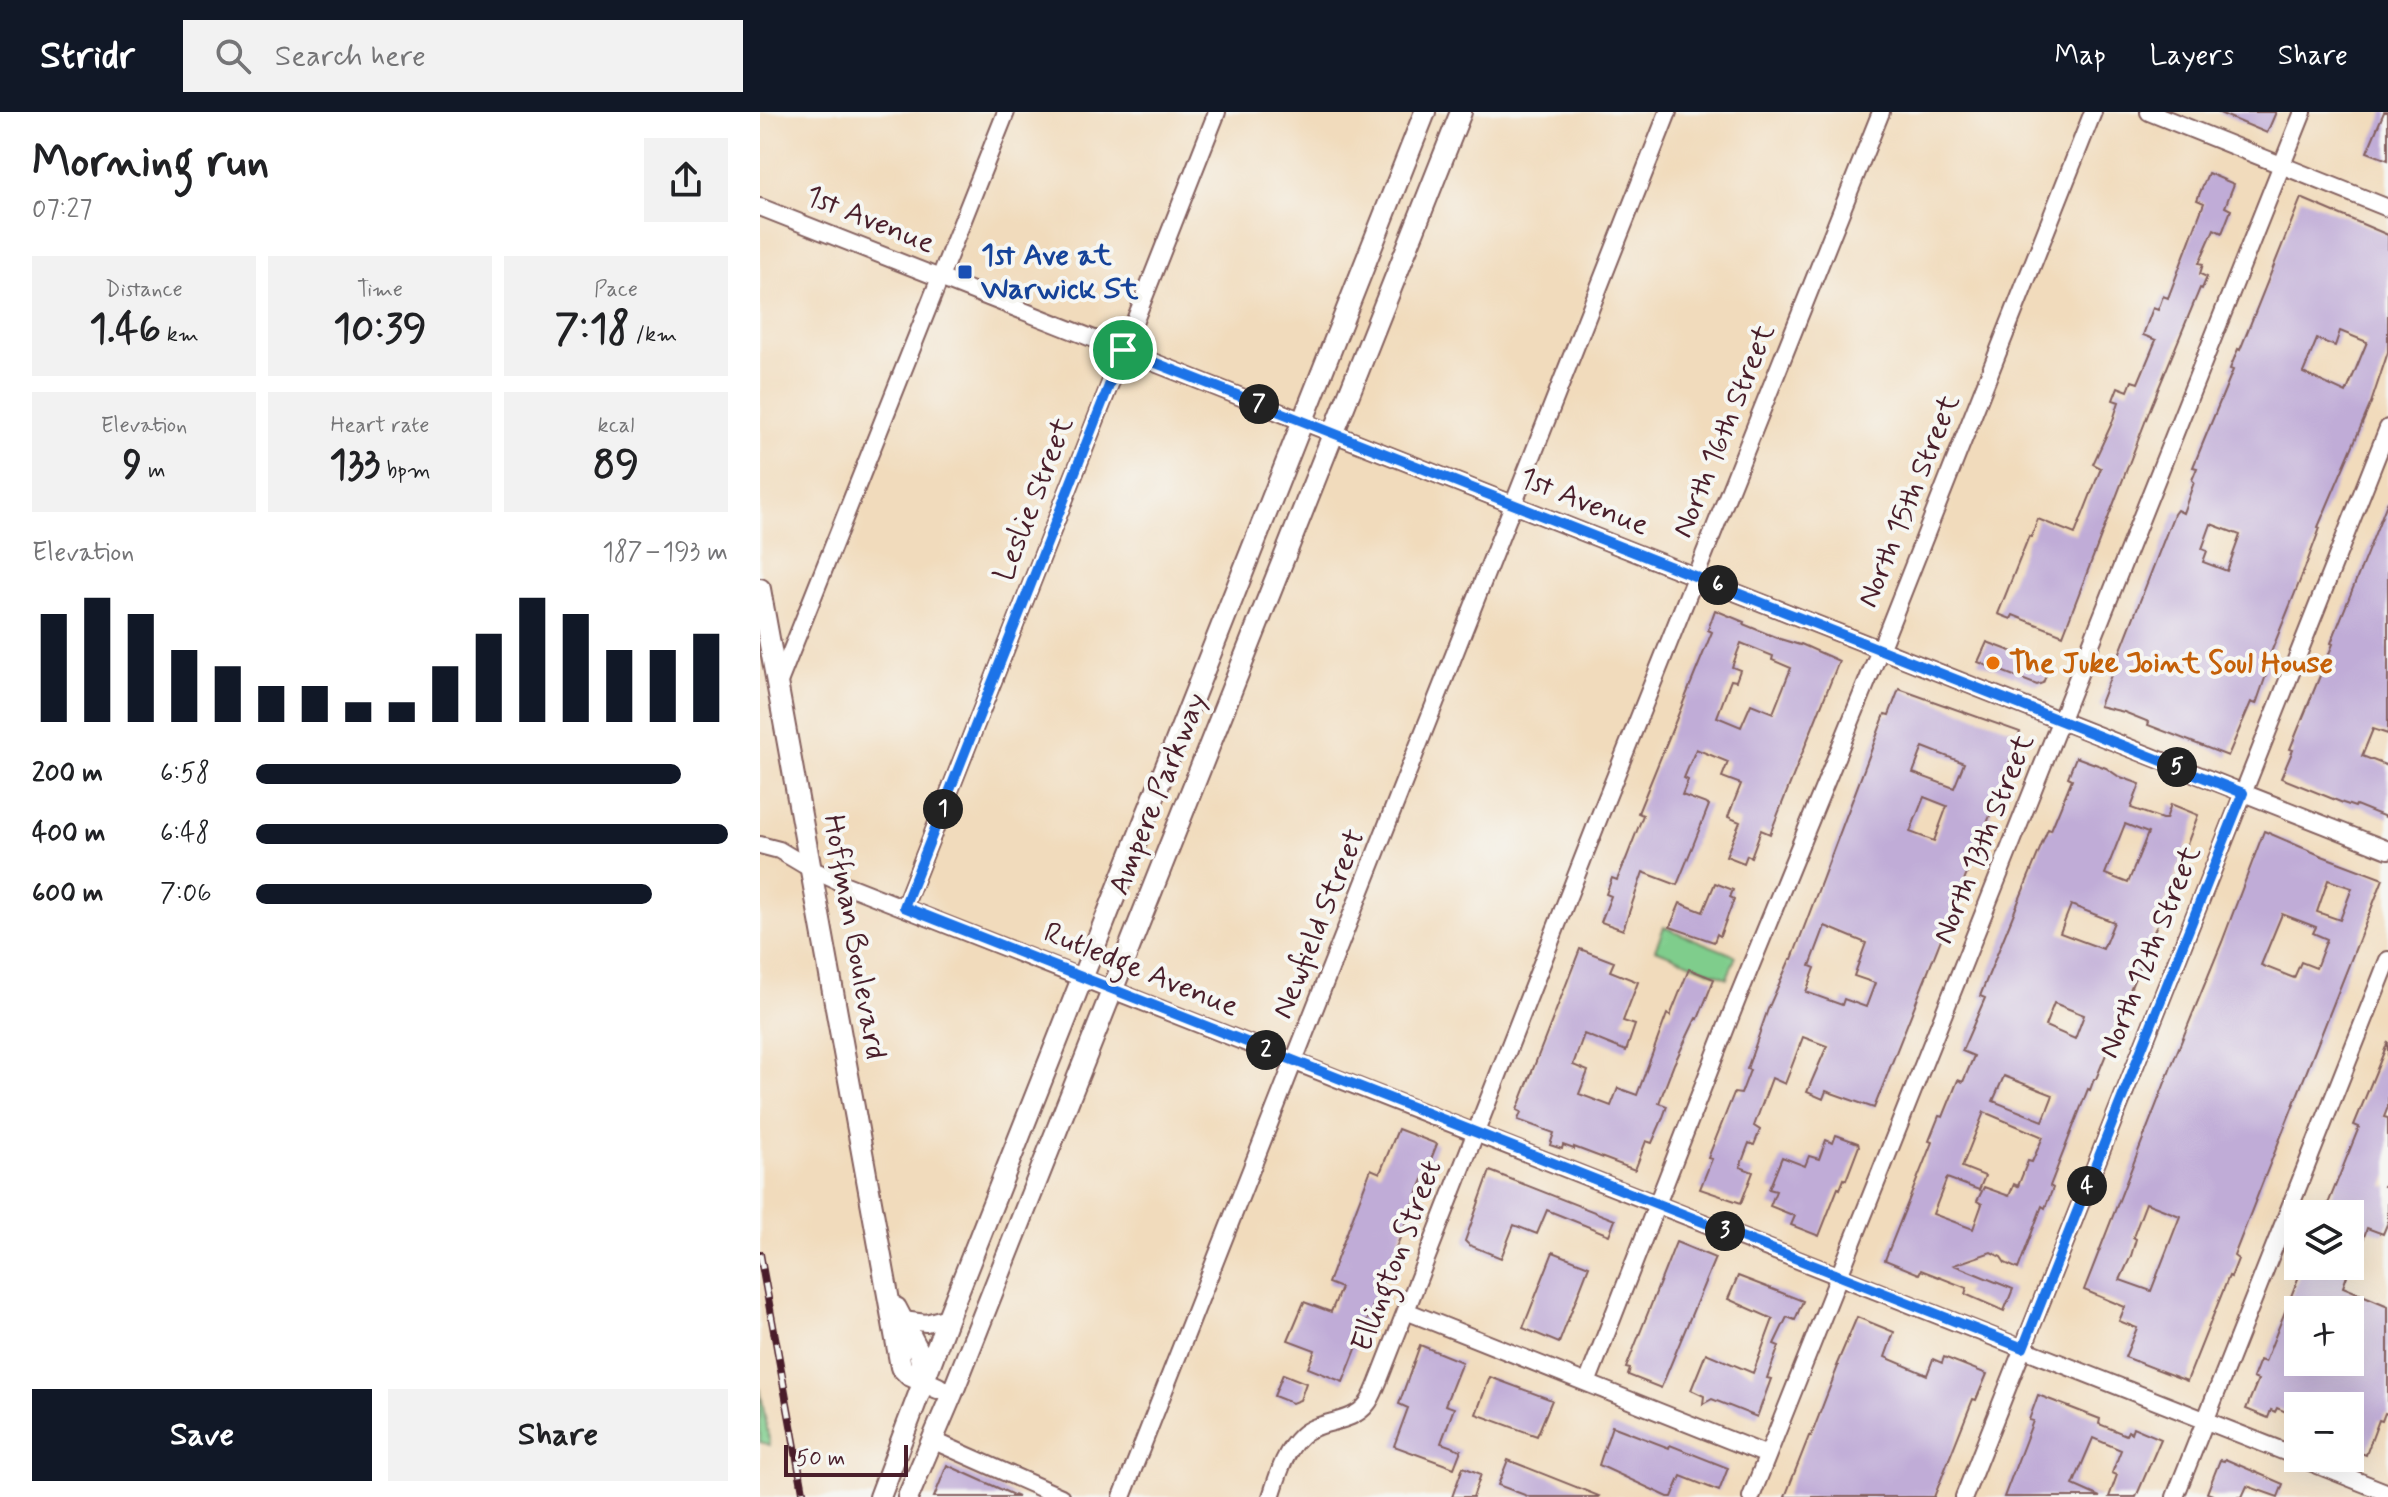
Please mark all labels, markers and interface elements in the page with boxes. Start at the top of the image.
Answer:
search box [183,20,743,92]
text: Stridr [40,32,135,81]
icon: search [211,34,255,78]
text: Search here [275,37,426,76]
text: Map [2055,38,2106,75]
text: Layers [2150,38,2234,75]
text: Share [2278,38,2348,75]
text: Morning run [32,134,269,192]
button: share [644,138,728,222]
street label: 1st Avenue [800,176,940,264]
text: 07:27 [32,193,92,227]
place label: 1st Ave at Warwick St [980,236,1139,309]
marker: 1st Ave at Warwick St [956,263,974,281]
text: Distance [105,276,183,304]
text: Time [357,276,403,304]
text: Pace [594,276,638,304]
text: 1.46 [89,304,161,356]
text: 10:39 [333,304,427,356]
text: 7:18 [555,304,630,356]
pin [1089,316,1157,384]
street label: North 16th Street [1663,318,1785,544]
text: km [161,321,199,349]
text: /km [630,321,677,349]
icon: arrive [1101,328,1145,372]
pin: 7 [1239,384,1279,424]
street label: North 15th Street [1849,388,1970,613]
text: 7 [1252,390,1266,418]
street label: Leslie Street [985,411,1083,587]
text: Elevation [101,412,187,440]
text: Heart rate [331,412,429,440]
text: kcal [598,412,634,440]
text: 9 [122,440,142,492]
text: 133 [329,440,380,492]
text: 89 [593,440,639,492]
text: m [142,457,166,485]
text: bpm [380,457,431,485]
street label: 1st Avenue [1514,458,1654,546]
text: Elevation [32,536,134,570]
text: 187–193 m [602,536,728,570]
pin: 6 [1698,565,1738,605]
text: 6 [1712,571,1724,599]
place label: The Juke Joint Soul House [2009,644,2333,683]
marker: The Juke Joint Soul House [1984,654,2002,672]
street label: Ampere Parkway [1100,687,1216,901]
street label: North 13th Street [1924,728,2044,950]
pin: 5 [2157,747,2197,787]
text: 5 [2170,753,2184,781]
text: 200 m [32,757,103,791]
text: 6:58 [160,757,210,791]
pin: 1 [923,789,963,829]
text: 1 [938,795,948,823]
street label: Hoffman Boulevard [813,812,895,1062]
text: 400 m [32,817,105,851]
text: 6:48 [160,817,210,851]
street label: Newfield Street [1263,823,1375,1025]
street label: North 12th Street [2090,839,2211,1064]
text: 600 m [32,877,104,911]
text: 7:06 [160,877,212,911]
street label: Rutledge Avenue [1037,913,1244,1030]
pin: 2 [1246,1030,1286,1070]
text: 2 [1261,1036,1271,1064]
street label: Ellington Street [1343,1155,1454,1358]
pin: 4 [2067,1166,2107,1206]
text: 4 [2081,1172,2093,1200]
map controls [2284,1200,2364,1472]
button: layers [2284,1200,2364,1280]
pin: 3 [1705,1211,1745,1251]
text: 3 [1720,1217,1730,1245]
button: + [2284,1296,2364,1376]
button: Save [32,1389,372,1481]
button: Share [388,1389,728,1481]
button: − [2284,1392,2364,1472]
scale bar [784,1441,908,1477]
text: 50 m [796,1445,845,1473]

